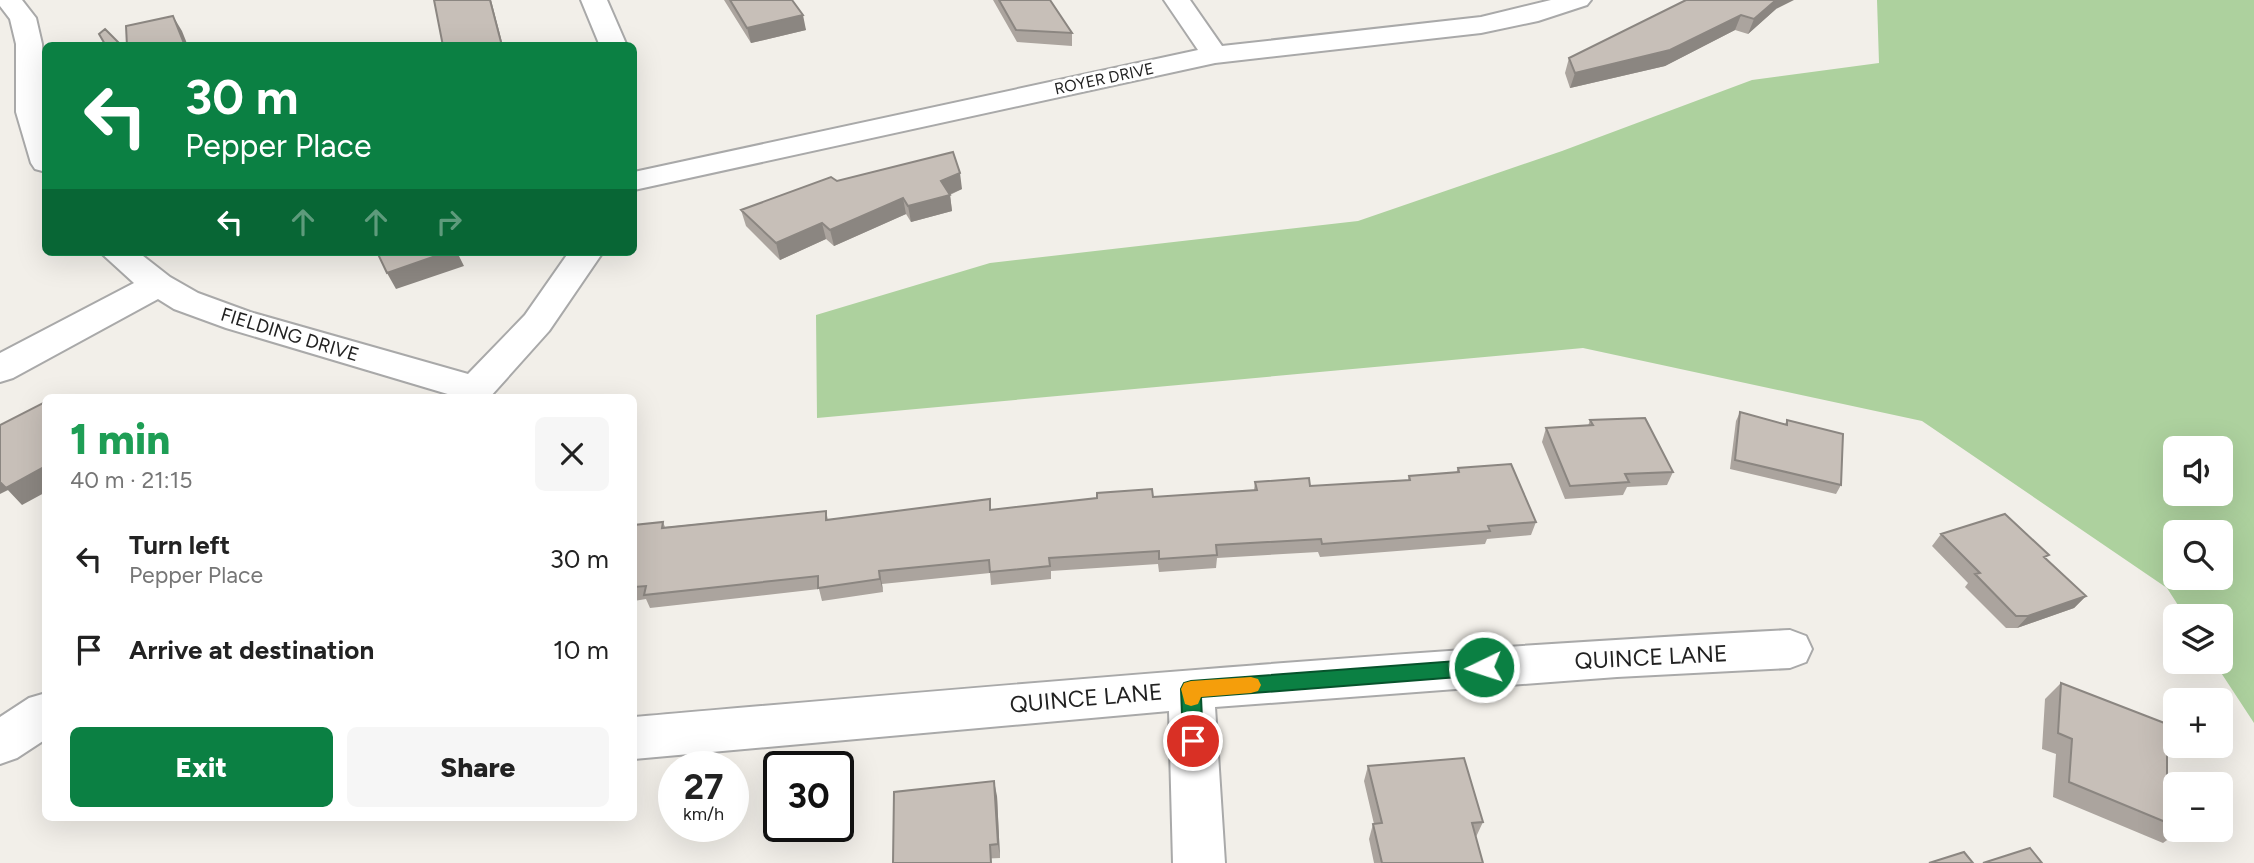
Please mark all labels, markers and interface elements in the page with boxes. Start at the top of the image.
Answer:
street label: ROYER DRIVE [1053,59,1156,98]
text: 30 m [185,67,298,126]
icon: left [70,70,161,161]
text: Pepper Place [185,127,371,165]
icon: left [211,203,249,241]
icon: ahead [284,203,322,241]
icon: ahead [357,203,395,241]
icon: right [430,203,468,241]
street label: FIELDING DRIVE [218,303,362,366]
text: 1 min [70,414,170,465]
button: close [535,417,609,491]
map controls [2163,436,2233,842]
button: sound [2163,436,2233,506]
text: 40 m · 21:15 [70,466,192,494]
button: search [2163,520,2233,590]
text: Turn left [129,529,230,561]
icon: left [70,540,108,578]
text: 30 m [550,543,609,575]
text: Pepper Place [129,561,263,589]
button: layers [2163,604,2233,674]
position arrow [1447,630,1521,704]
icon: arrive [70,631,108,669]
text: Arrive at destination [129,634,374,666]
text: 10 m [553,634,609,666]
street label: QUINCE LANE [1574,639,1728,675]
street label: QUINCE LANE [1009,677,1163,719]
button: + [2163,688,2233,758]
pin [1163,711,1223,771]
icon: arrive [1174,722,1212,760]
button: Exit [70,727,333,807]
button: Share [347,727,609,807]
speed limit sign: 30 [763,751,854,842]
text: 27 [684,766,723,808]
button: − [2163,772,2233,842]
text: km/h [683,803,724,825]

